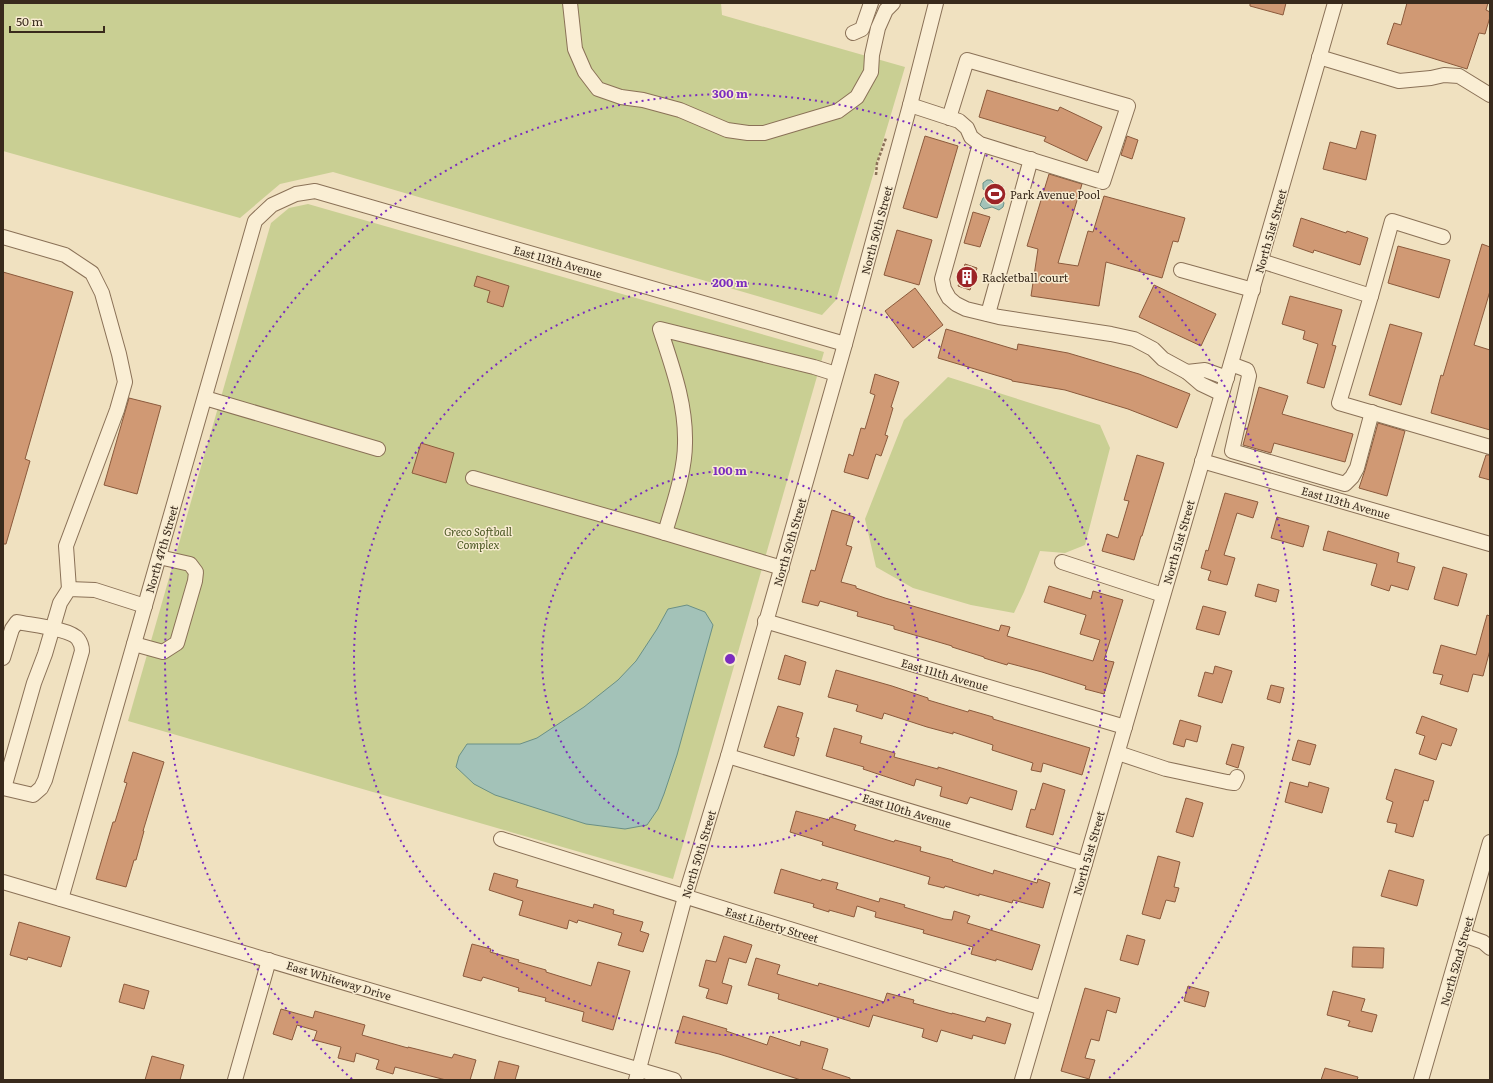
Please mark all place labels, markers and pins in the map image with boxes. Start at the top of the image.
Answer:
sports icon: Park Avenue Pool [982,181,1008,207]
place label: Park Avenue Pool [1010,186,1100,202]
building icon: Racketball court [954,264,980,290]
place label: Racketball court [982,269,1069,285]
centre of rings [723,652,737,666]

